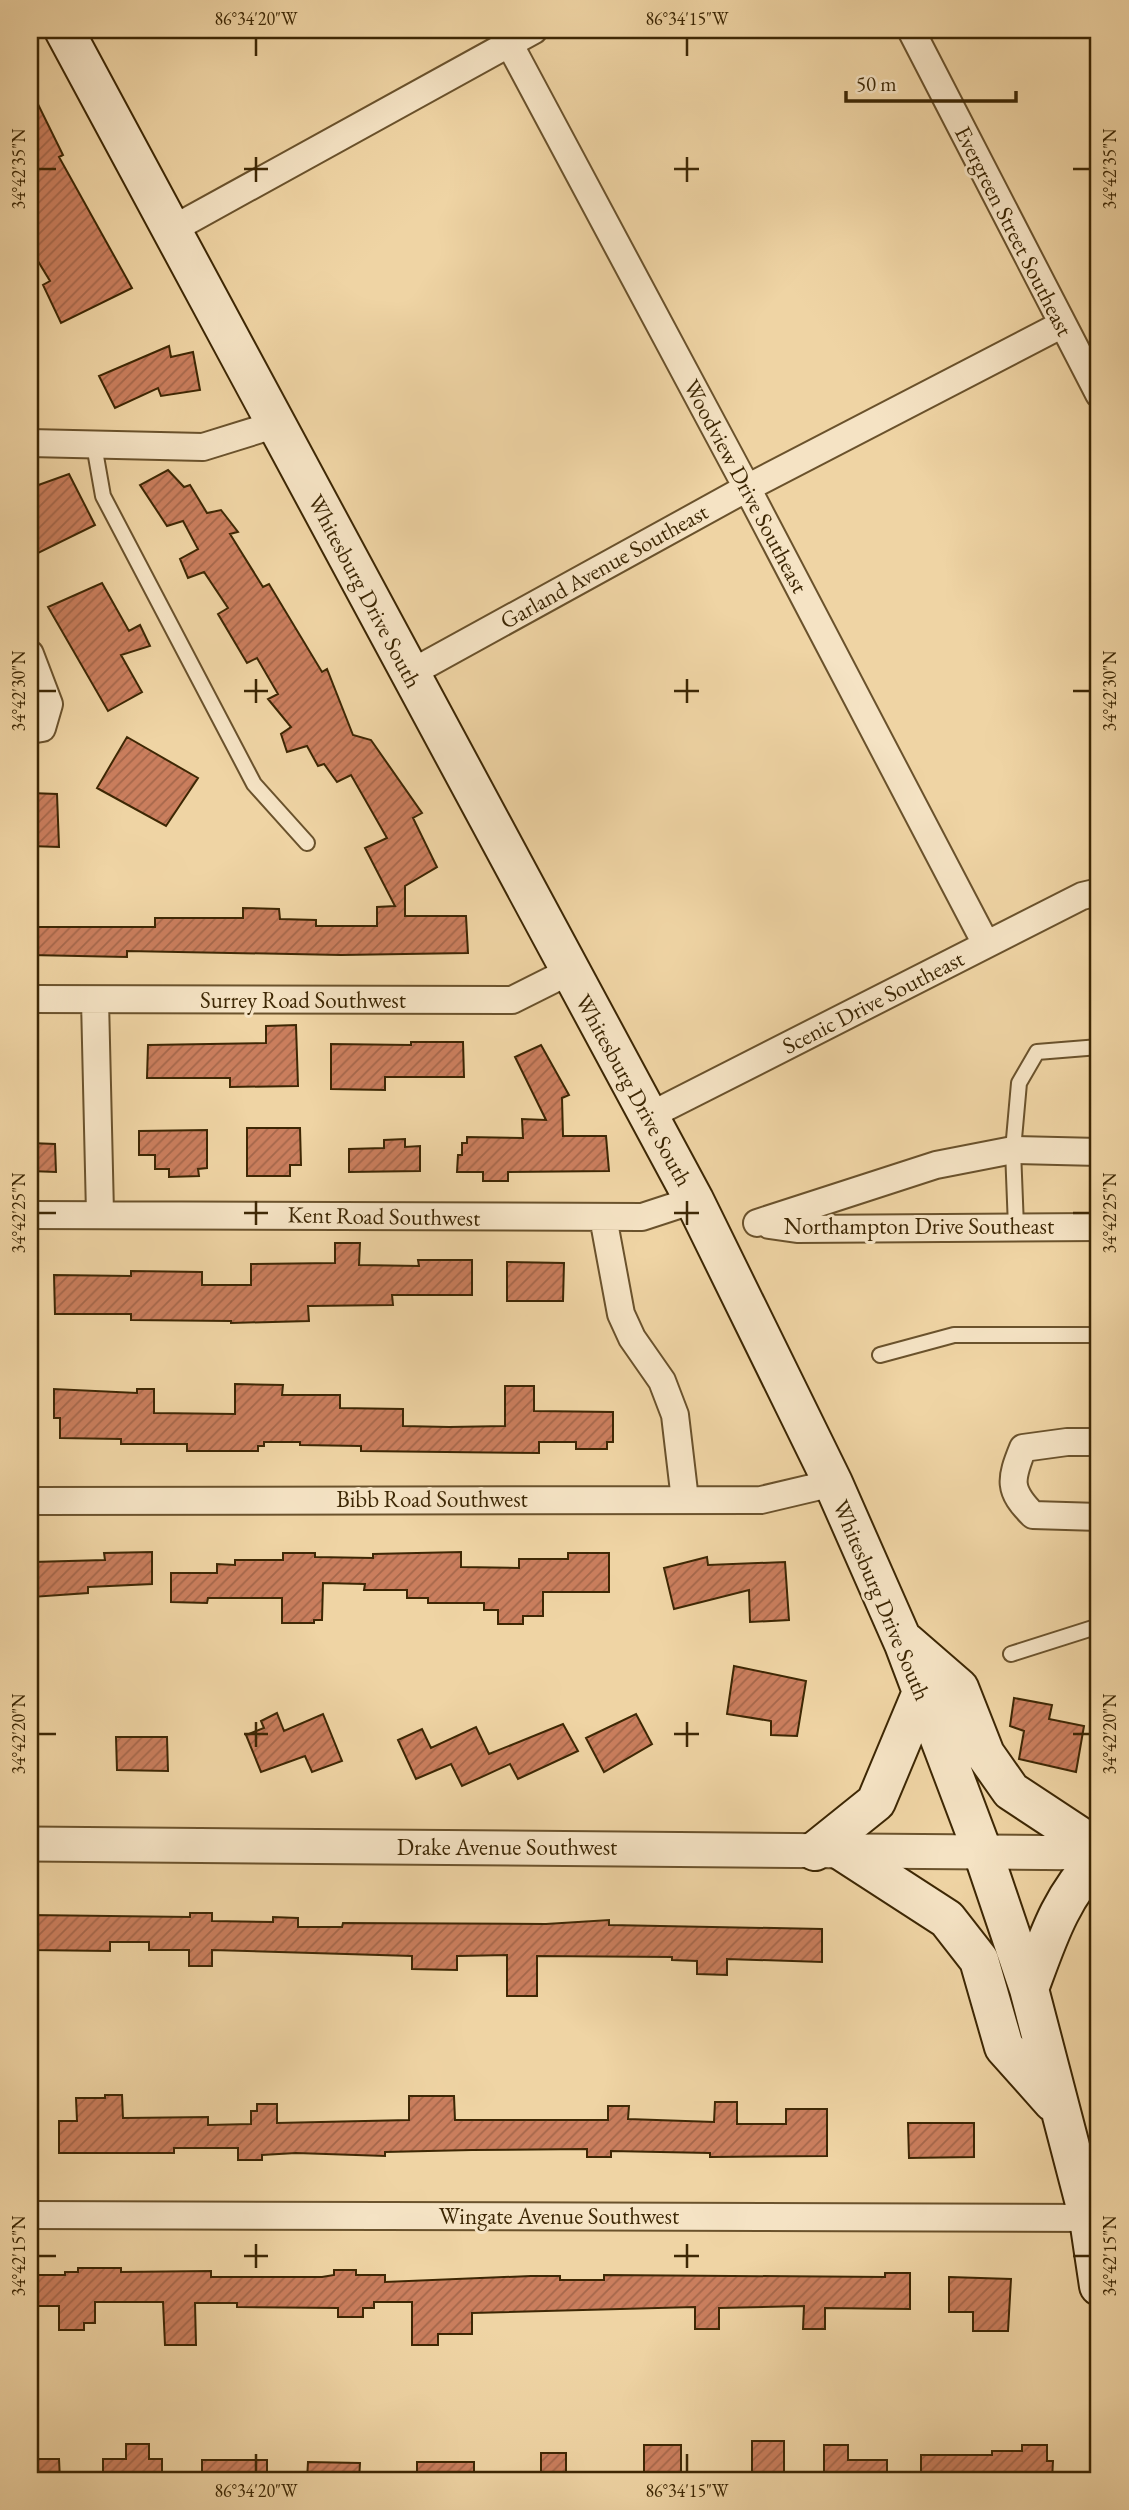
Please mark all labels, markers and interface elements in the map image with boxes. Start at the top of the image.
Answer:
text: 86°34'20"W [214,7,298,30]
text: 86°34'15"W [645,7,729,30]
scale bar [846,60,1015,104]
text: 50 m [856,70,897,97]
street label: Evergreen Street Southeast [948,121,1080,342]
text: 34°42'35"N [7,128,30,209]
text: 34°42'35"N [1098,128,1121,209]
street label: Woodview Drive Southeast [677,374,815,599]
street label: Whitesburg Drive South [301,489,429,693]
street label: Garland Avenue Southeast [495,496,714,636]
text: 34°42'30"N [7,650,30,731]
text: 34°42'30"N [1098,650,1121,731]
street label: Scenic Drive Southeast [777,943,970,1061]
street label: Surrey Road Southwest [200,985,407,1015]
street label: Whitesburg Drive South [569,989,699,1192]
text: 34°42'25"N [7,1172,30,1253]
text: 34°42'25"N [1098,1172,1121,1253]
street label: Kent Road Southwest [287,1199,481,1233]
street label: Northampton Drive Southeast [784,1211,1055,1241]
street label: Bibb Road Southwest [336,1484,529,1514]
street label: Whitesburg Drive South [826,1495,938,1705]
text: 34°42'20"N [7,1693,30,1774]
text: 34°42'20"N [1098,1693,1121,1774]
street label: Drake Avenue Southwest [397,1832,618,1862]
street label: Wingate Avenue Southwest [439,2201,680,2231]
text: 34°42'15"N [7,2215,30,2296]
text: 34°42'15"N [1098,2215,1121,2296]
text: 86°34'20"W [214,2479,298,2502]
text: 86°34'15"W [645,2479,729,2502]

